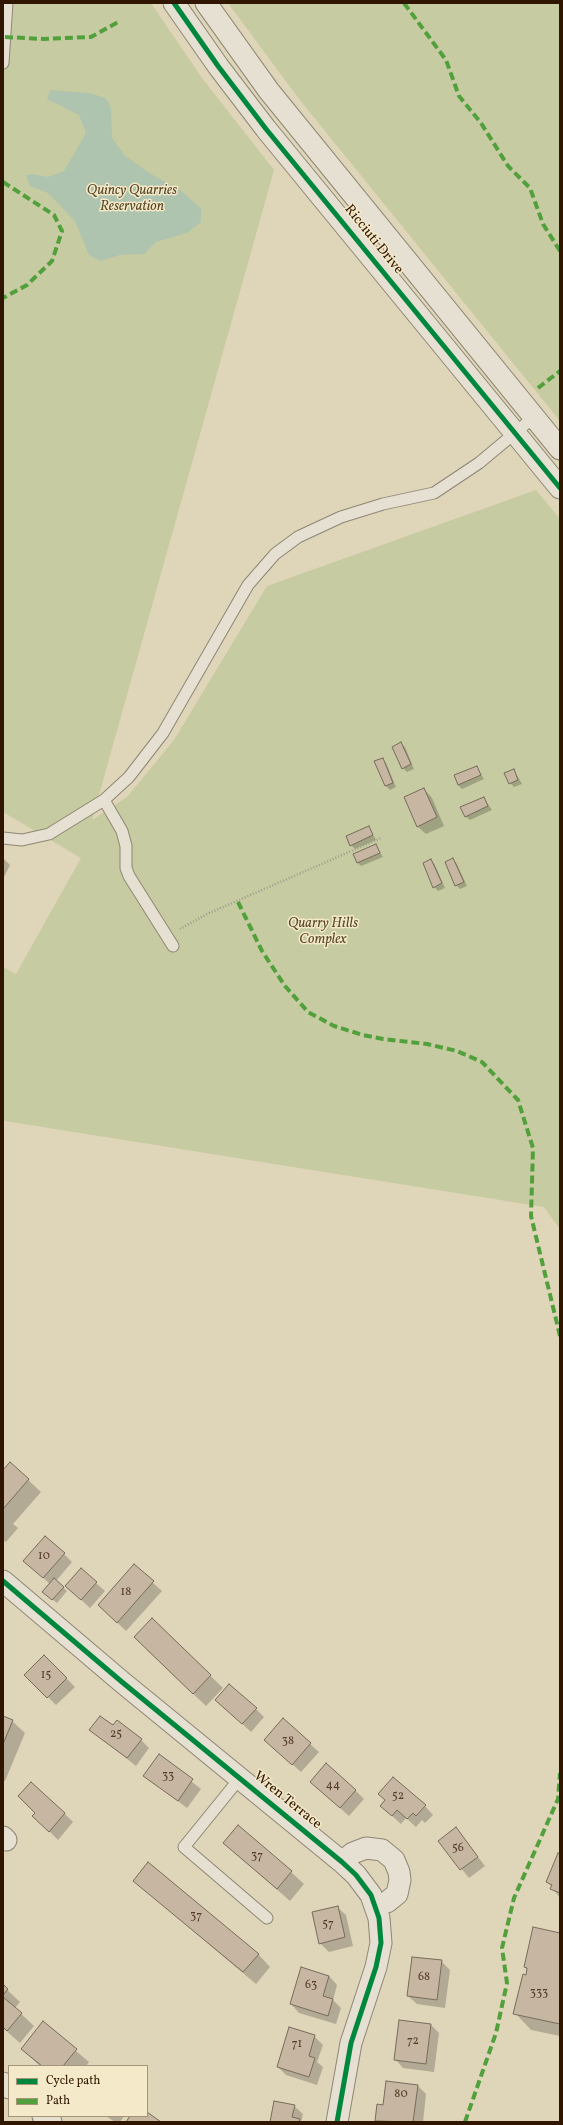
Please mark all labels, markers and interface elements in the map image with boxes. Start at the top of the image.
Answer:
park label: Quincy Quarries Reservation [87,183,177,216]
street label: Ricciuti Drive [340,202,406,278]
park label: Quarry Hills Complex [288,916,358,948]
house number: 10 [38,1550,50,1564]
house number: 18 [121,1586,131,1600]
house number: 15 [41,1669,51,1683]
house number: 25 [110,1728,122,1742]
house number: 38 [282,1735,294,1749]
street label: Wren Terrace [250,1769,324,1833]
house number: 33 [162,1770,174,1784]
house number: 44 [326,1779,340,1793]
house number: 52 [392,1790,404,1804]
house number: 56 [452,1842,464,1856]
house number: 37 [251,1850,263,1864]
house number: 37 [190,1910,202,1924]
house number: 57 [322,1918,334,1932]
house number: 68 [418,1971,430,1985]
house number: 63 [305,1979,317,1993]
house number: 333 [530,1987,548,2001]
house number: 72 [407,2035,419,2049]
house number: 71 [292,2038,302,2052]
legend [8,2065,148,2117]
text: Cycle path [46,2073,101,2089]
house number: 80 [394,2088,408,2102]
text: Path [46,2093,70,2109]

